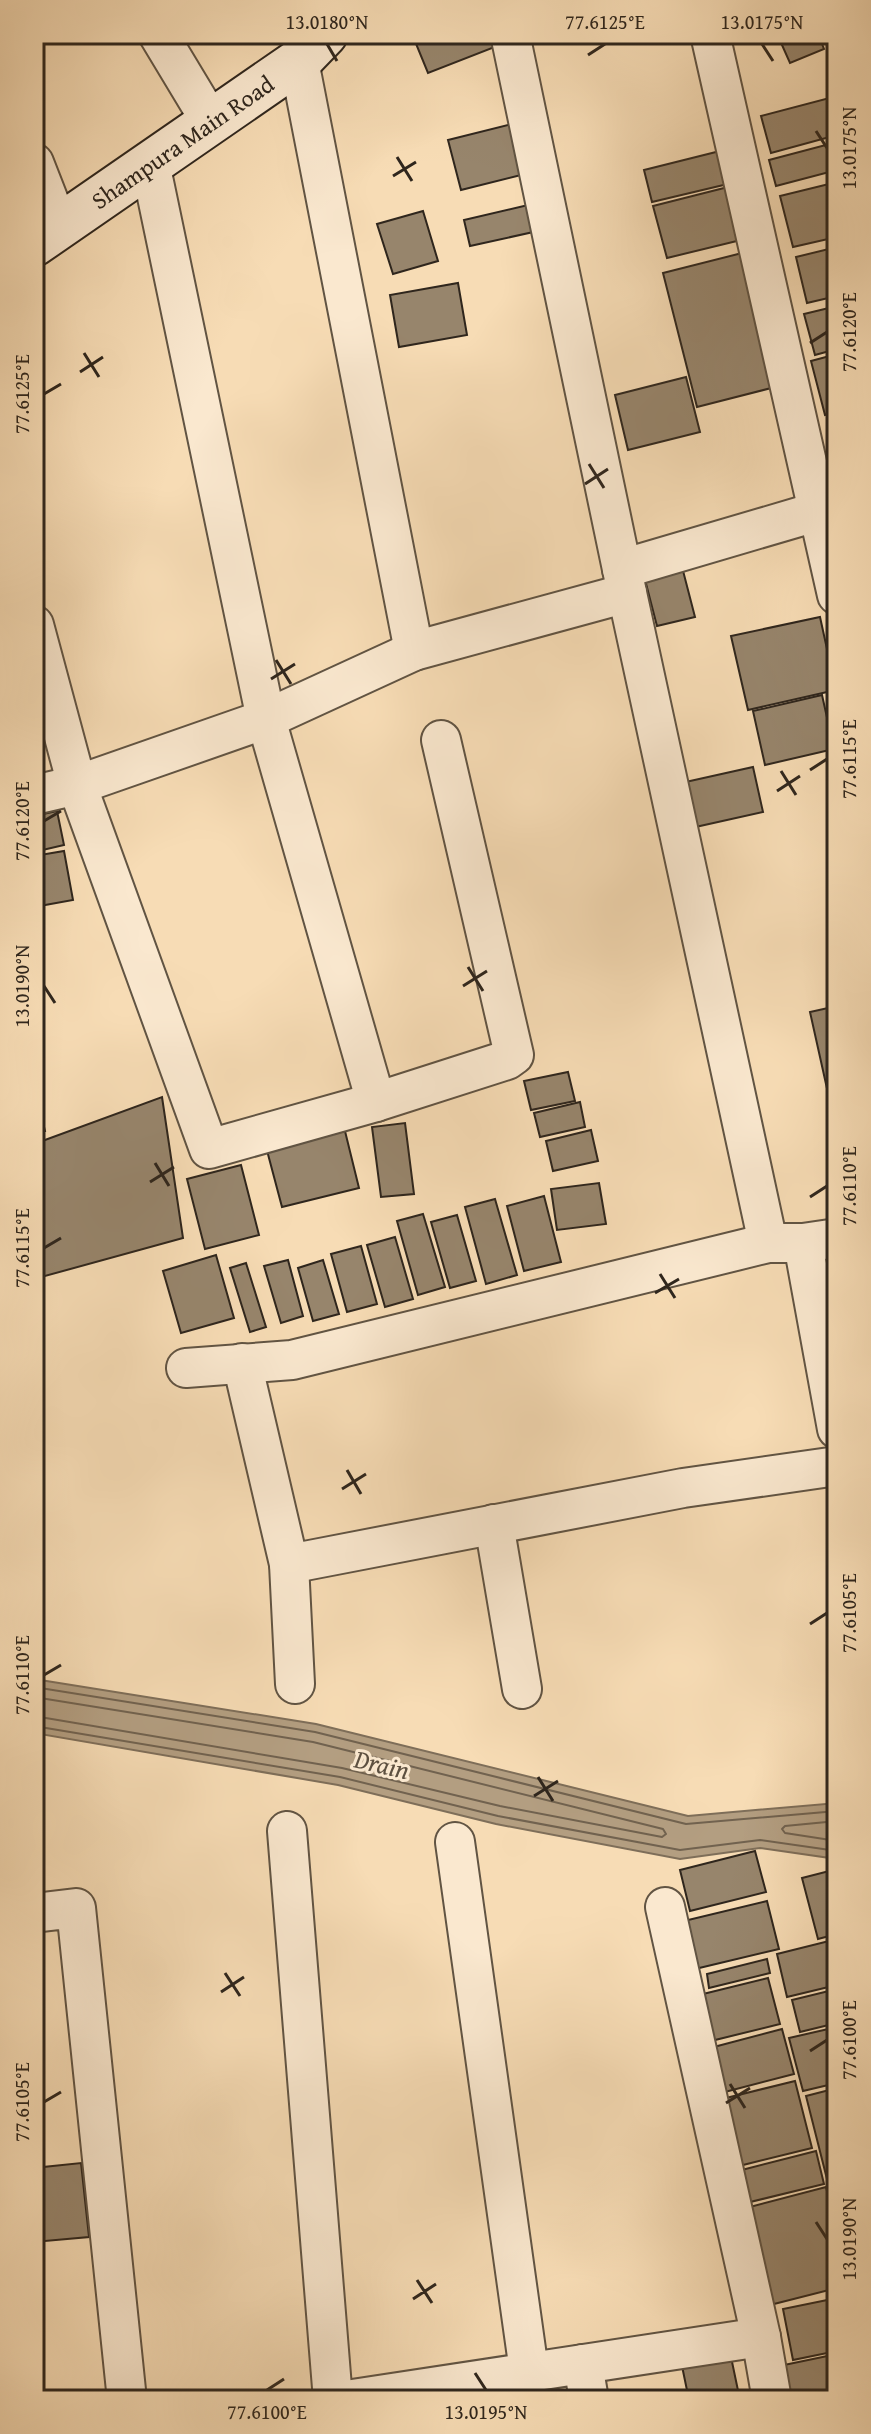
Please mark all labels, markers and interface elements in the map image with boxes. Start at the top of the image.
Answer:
text: 13.0180°N [286,7,368,36]
text: 77.6125°E [565,7,645,36]
text: 13.0175°N [721,7,803,36]
street label: Shampura Main Road [84,66,281,217]
text: 13.0175°N [834,107,863,189]
text: 77.6120°E [834,292,863,372]
text: 77.6125°E [7,354,36,434]
text: 77.6115°E [834,719,863,799]
text: 77.6120°E [7,781,36,861]
text: 13.0190°N [7,945,36,1027]
text: 77.6110°E [834,1146,863,1226]
text: 77.6115°E [7,1208,36,1288]
text: 77.6105°E [834,1573,863,1653]
text: 77.6110°E [7,1635,36,1715]
water label: Drain [350,1739,413,1789]
text: 77.6100°E [834,2000,863,2080]
text: 77.6105°E [7,2062,36,2142]
text: 13.0190°N [834,2198,863,2280]
text: 77.6100°E [227,2397,307,2426]
text: 13.0195°N [445,2397,527,2426]

